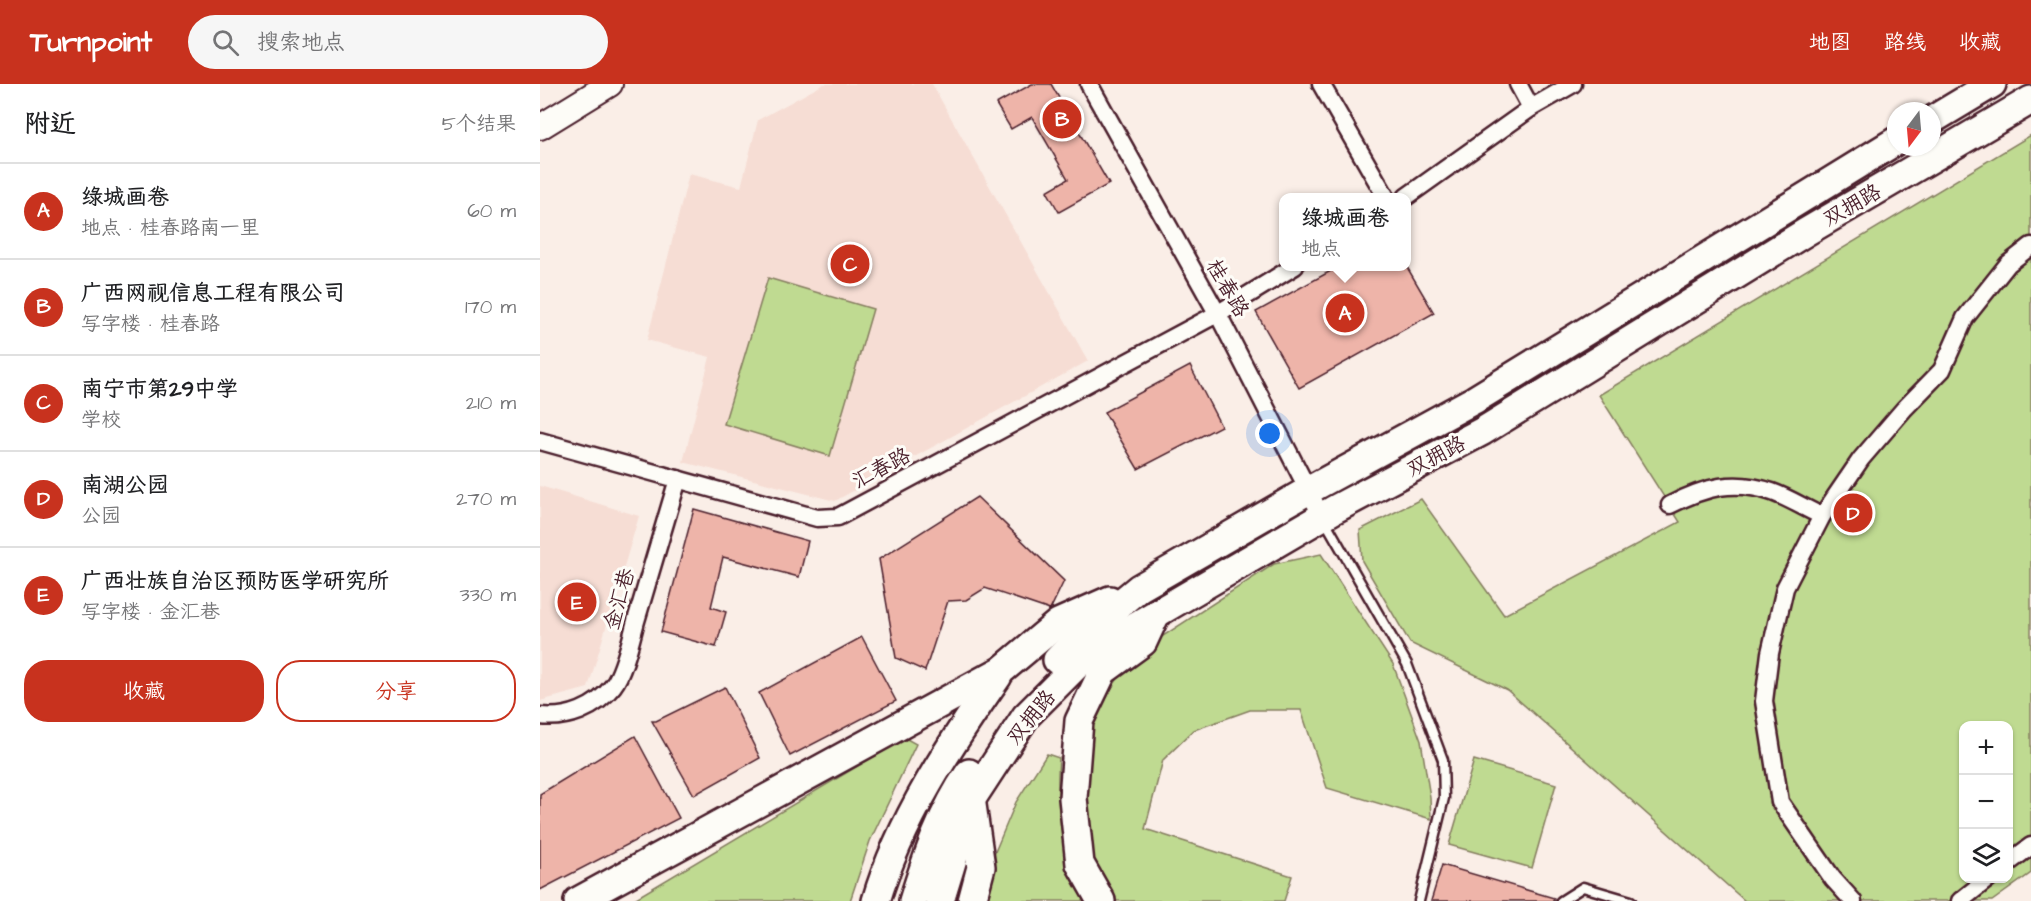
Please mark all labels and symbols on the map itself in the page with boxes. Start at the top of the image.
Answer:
pin: B [1042,96,1082,141]
north arrow [1887,102,1941,156]
street label: 双拥路 [1818,177,1887,234]
pin: C [830,242,870,286]
street label: 桂春路 [1199,254,1256,323]
pin: A [1326,290,1364,336]
your location [1255,419,1284,448]
street label: 双拥路 [1402,429,1471,484]
street label: 汇春路 [847,441,916,496]
pin: D [1834,490,1872,536]
street label: 金汇巷 [597,565,642,633]
pin: E [558,580,597,624]
street label: 双拥路 [1000,684,1062,751]

